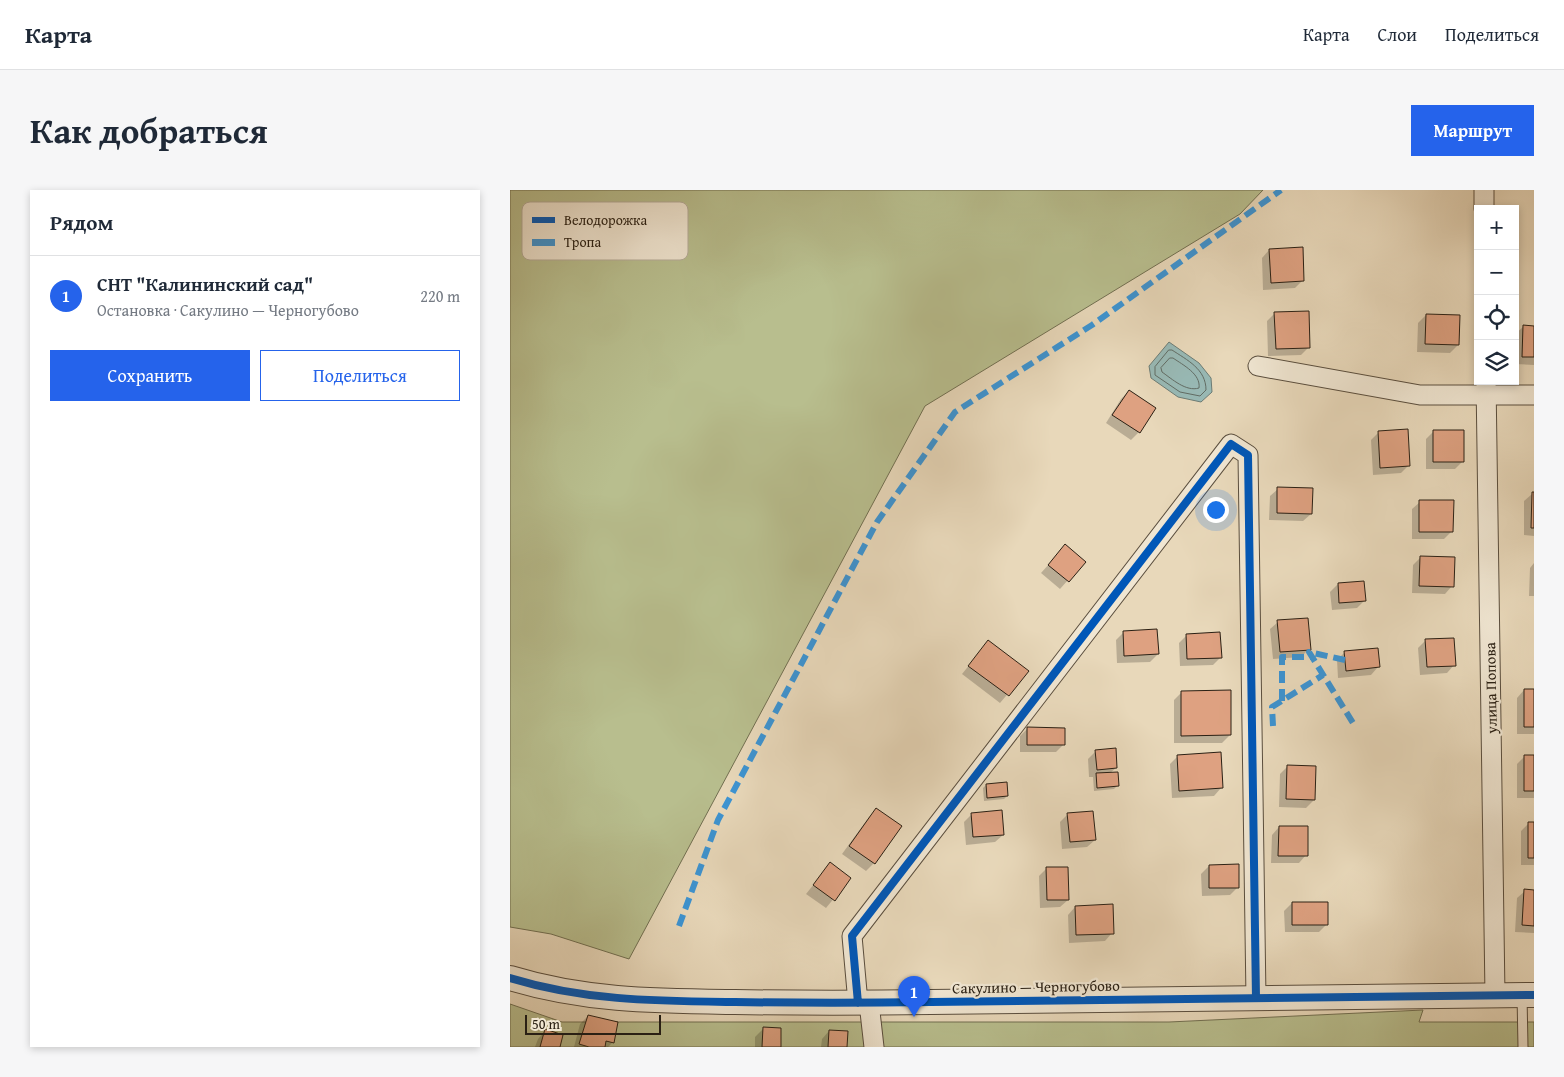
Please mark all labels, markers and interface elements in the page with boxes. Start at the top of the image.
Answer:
text: Карта [25,17,92,52]
text: Карта [1303,21,1350,48]
text: Слои [1378,21,1417,48]
text: Поделиться [1445,21,1539,48]
text: Как добраться [30,105,268,156]
button: Маршрут [1411,105,1534,156]
legend [522,202,688,260]
map controls [1474,205,1519,385]
button: + [1474,205,1519,250]
text: Рядом [50,207,113,238]
text: Велодорожка [564,210,647,230]
text: Тропа [564,232,601,252]
button: − [1474,250,1519,295]
text: СНТ "Калининский сад" [97,270,313,298]
text: 1 [62,284,70,308]
text: 220 m [420,284,460,308]
button: locate [1474,295,1519,340]
text: Остановка · Сакулино — Черногубово [97,298,359,322]
button: layers [1474,340,1519,385]
button: Сохранить [50,350,250,401]
button: Поделиться [260,350,460,401]
your location [1203,497,1229,523]
street label: улица Попова [1479,641,1502,735]
street label: Сакулино — Черногубово [952,975,1120,998]
pin: 1 [898,976,930,1017]
scale bar [525,1012,661,1035]
text: 50 m [532,1014,560,1034]

